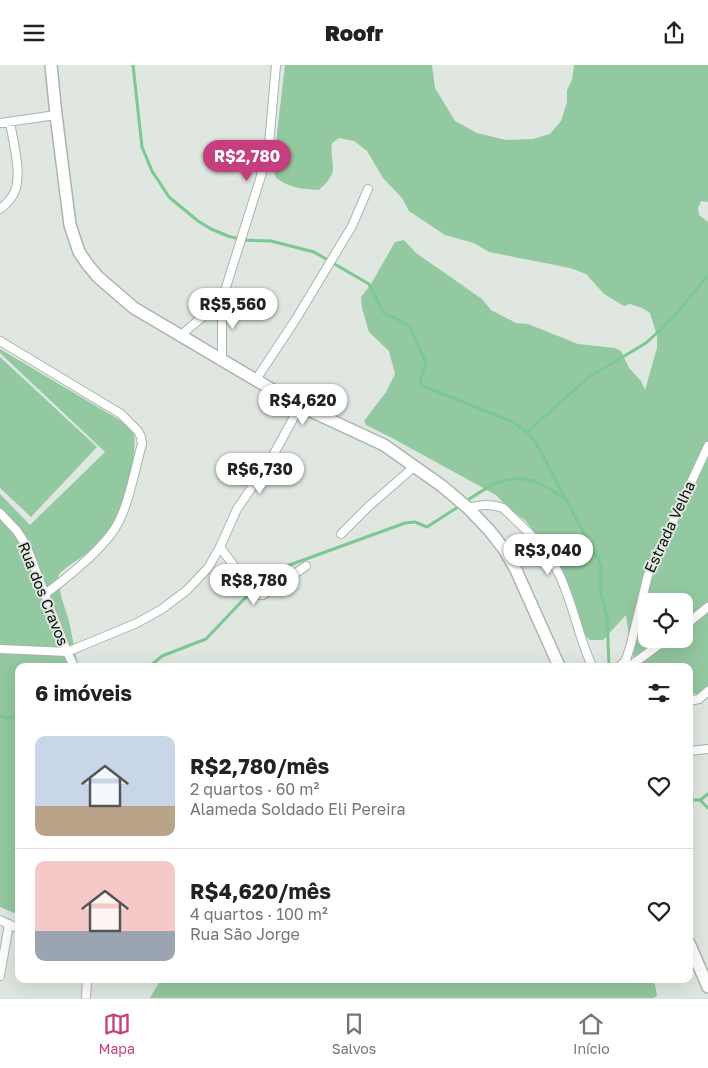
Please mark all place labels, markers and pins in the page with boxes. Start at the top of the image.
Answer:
pin: R$2,780 [201,139,293,182]
pin: R$5,560 [187,287,279,330]
pin: R$4,620 [257,383,349,426]
pin: R$6,730 [214,453,306,495]
pin: R$3,040 [502,533,594,576]
pin: R$8,780 [208,563,300,606]

